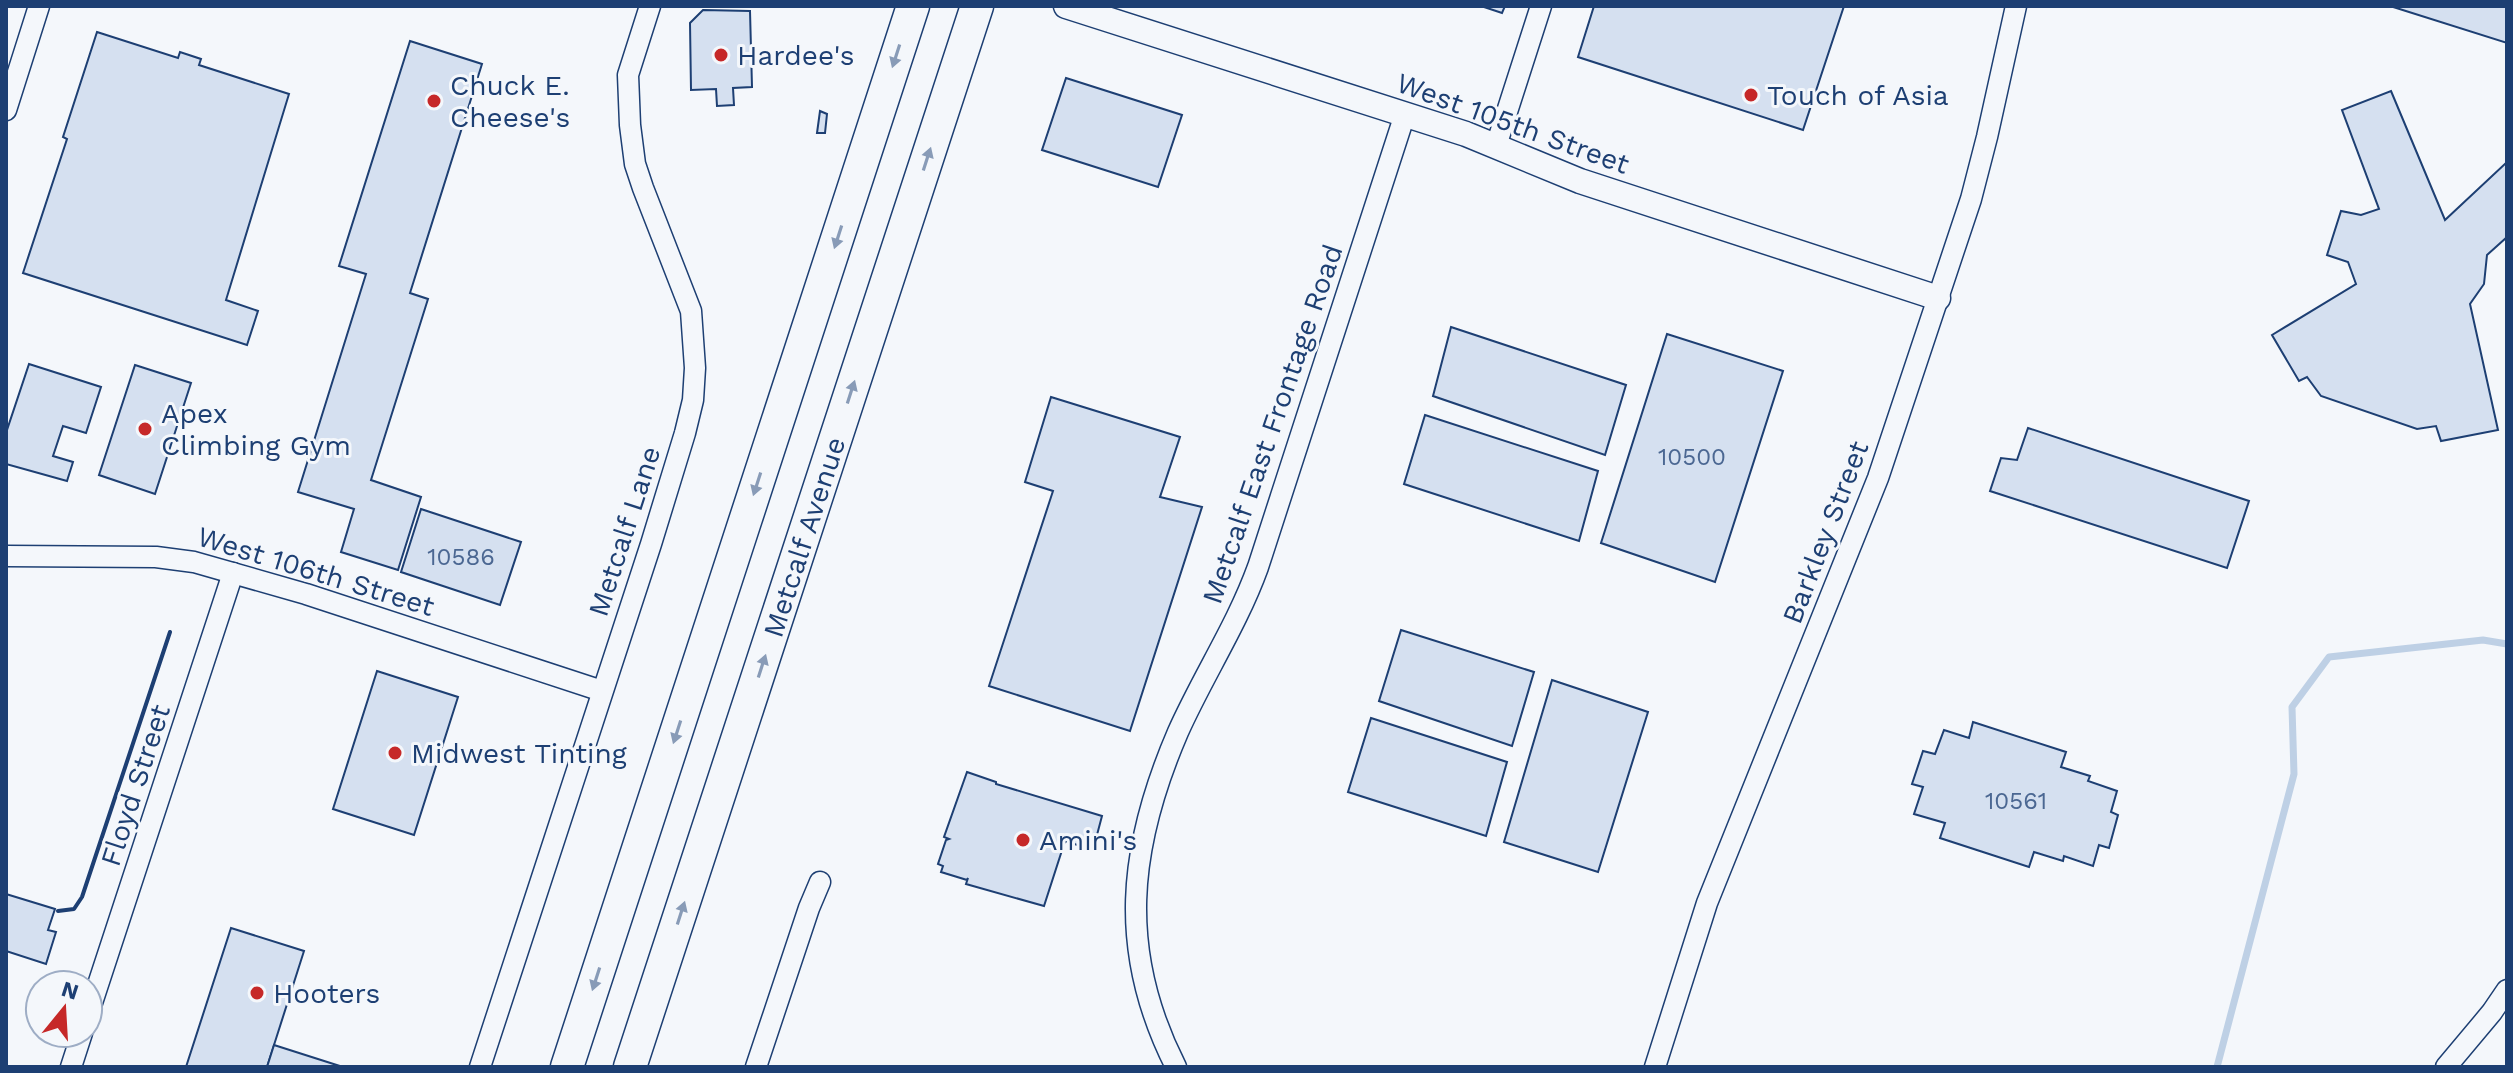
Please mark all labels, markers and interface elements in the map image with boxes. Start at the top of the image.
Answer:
place label: Hardee's [737,39,855,72]
one-way arrow [890,44,902,68]
marker: Hardee's [712,46,730,64]
street label: West 105th Street [1392,66,1634,181]
place label: Chuck E. Cheese's [450,69,570,134]
place label: Touch of Asia [1767,79,1949,112]
marker: Touch of Asia [1742,86,1760,104]
marker: Chuck E. Cheese's [425,92,443,110]
one-way arrow [921,146,933,170]
one-way arrow [831,225,843,249]
street label: Metcalf East Frontage Road [1195,240,1350,608]
one-way arrow [845,380,857,404]
place label: Apex Climbing Gym [161,397,351,462]
marker: Apex Climbing Gym [136,420,154,438]
street label: Metcalf Avenue [757,433,852,641]
street label: Barkley Street [1775,436,1876,628]
street label: Metcalf Lane [581,442,667,620]
house number: 10500 [1658,443,1726,471]
one-way arrow [751,473,763,497]
street label: West 106th Street [193,520,438,623]
house number: 10586 [427,543,495,571]
one-way arrow [756,654,768,678]
street label: Floyd Street [94,700,177,870]
one-way arrow [670,720,682,744]
place label: Midwest Tinting [411,737,627,770]
marker: Midwest Tinting [386,744,404,762]
house number: 10561 [1985,787,2047,815]
place label: Amini's [1039,824,1137,857]
marker: Amini's [1014,831,1032,849]
one-way arrow [675,901,688,925]
one-way arrow [590,967,602,991]
north arrow [24,969,104,1049]
text: N [58,976,82,1005]
place label: Hooters [273,977,380,1010]
marker: Hooters [248,984,266,1002]

